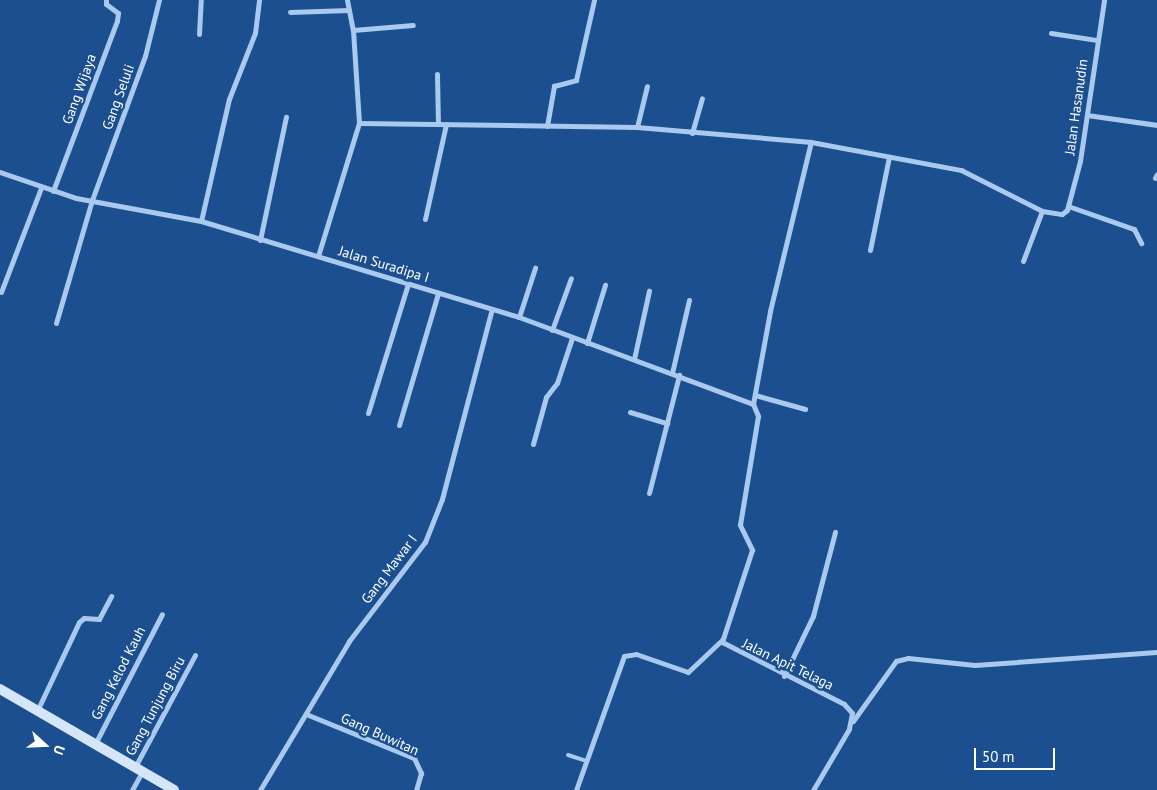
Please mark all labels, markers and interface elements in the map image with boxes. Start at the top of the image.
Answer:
street label: Gang Wijaya [58,51,100,127]
street label: Jalan Hasanudin [1061,58,1091,156]
street label: Gang Seluli [98,62,138,132]
street label: Jalan Suradipa I [337,242,431,286]
street label: Gang Mawar I [358,531,420,607]
street label: Gang Kelod Kauh [87,623,149,723]
street label: Jalan Apit Telaga [739,635,837,693]
street label: Gang Tunjung Biru [122,653,188,759]
street label: Gang Buwitan [338,709,422,759]
north arrow [20,720,70,770]
scale bar [977,738,1058,770]
text: U [49,743,69,757]
text: 50 m [982,747,1015,766]

